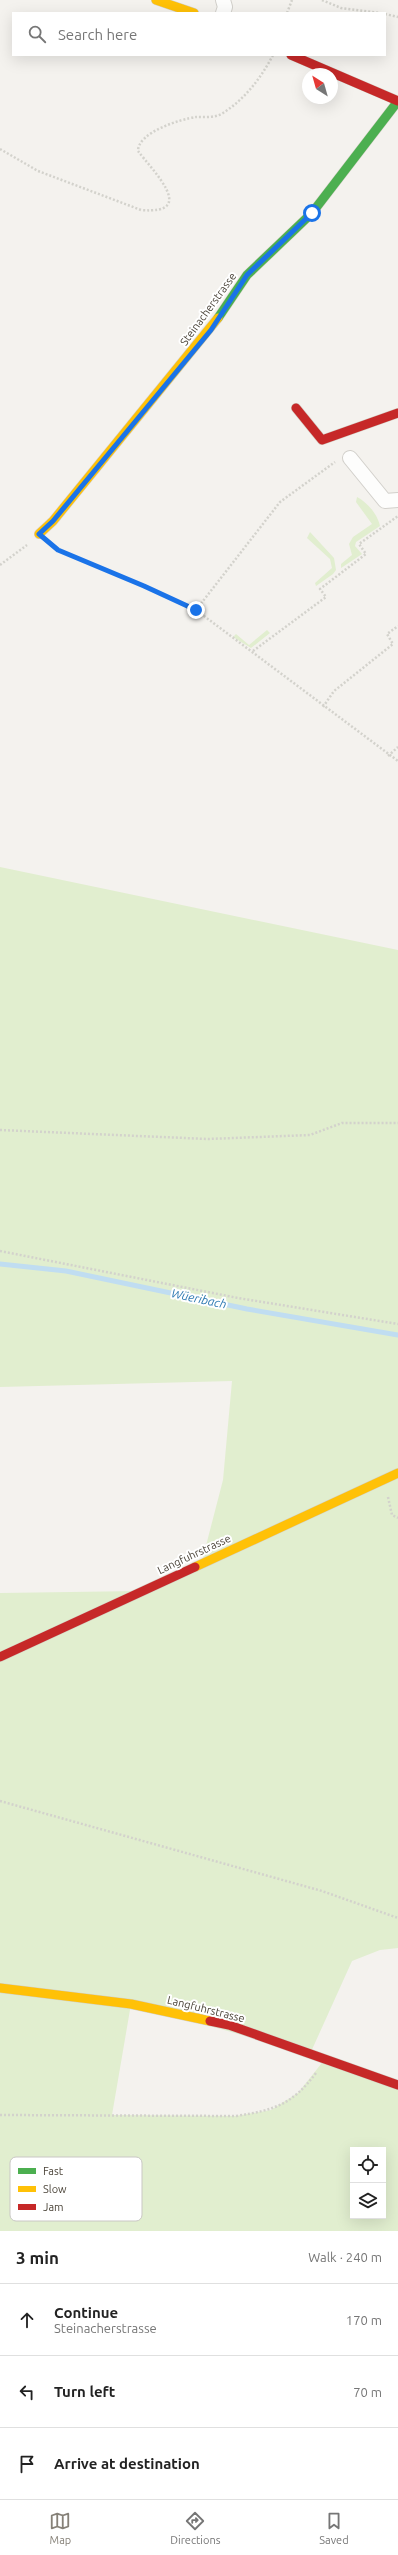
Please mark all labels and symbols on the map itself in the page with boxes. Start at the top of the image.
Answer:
north arrow [302,68,338,104]
route start [303,204,321,222]
street label: Steinacherstrasse [178,270,238,348]
route end [187,601,205,619]
water label: Wüeribach [170,1286,228,1311]
street label: Langfuhrstrasse [156,1532,232,1576]
street label: Langfuhrstrasse [166,1994,246,2024]
legend [10,2157,142,2221]
text: Fast [43,2165,64,2177]
text: Slow [43,2183,67,2195]
text: Jam [43,2201,64,2213]

